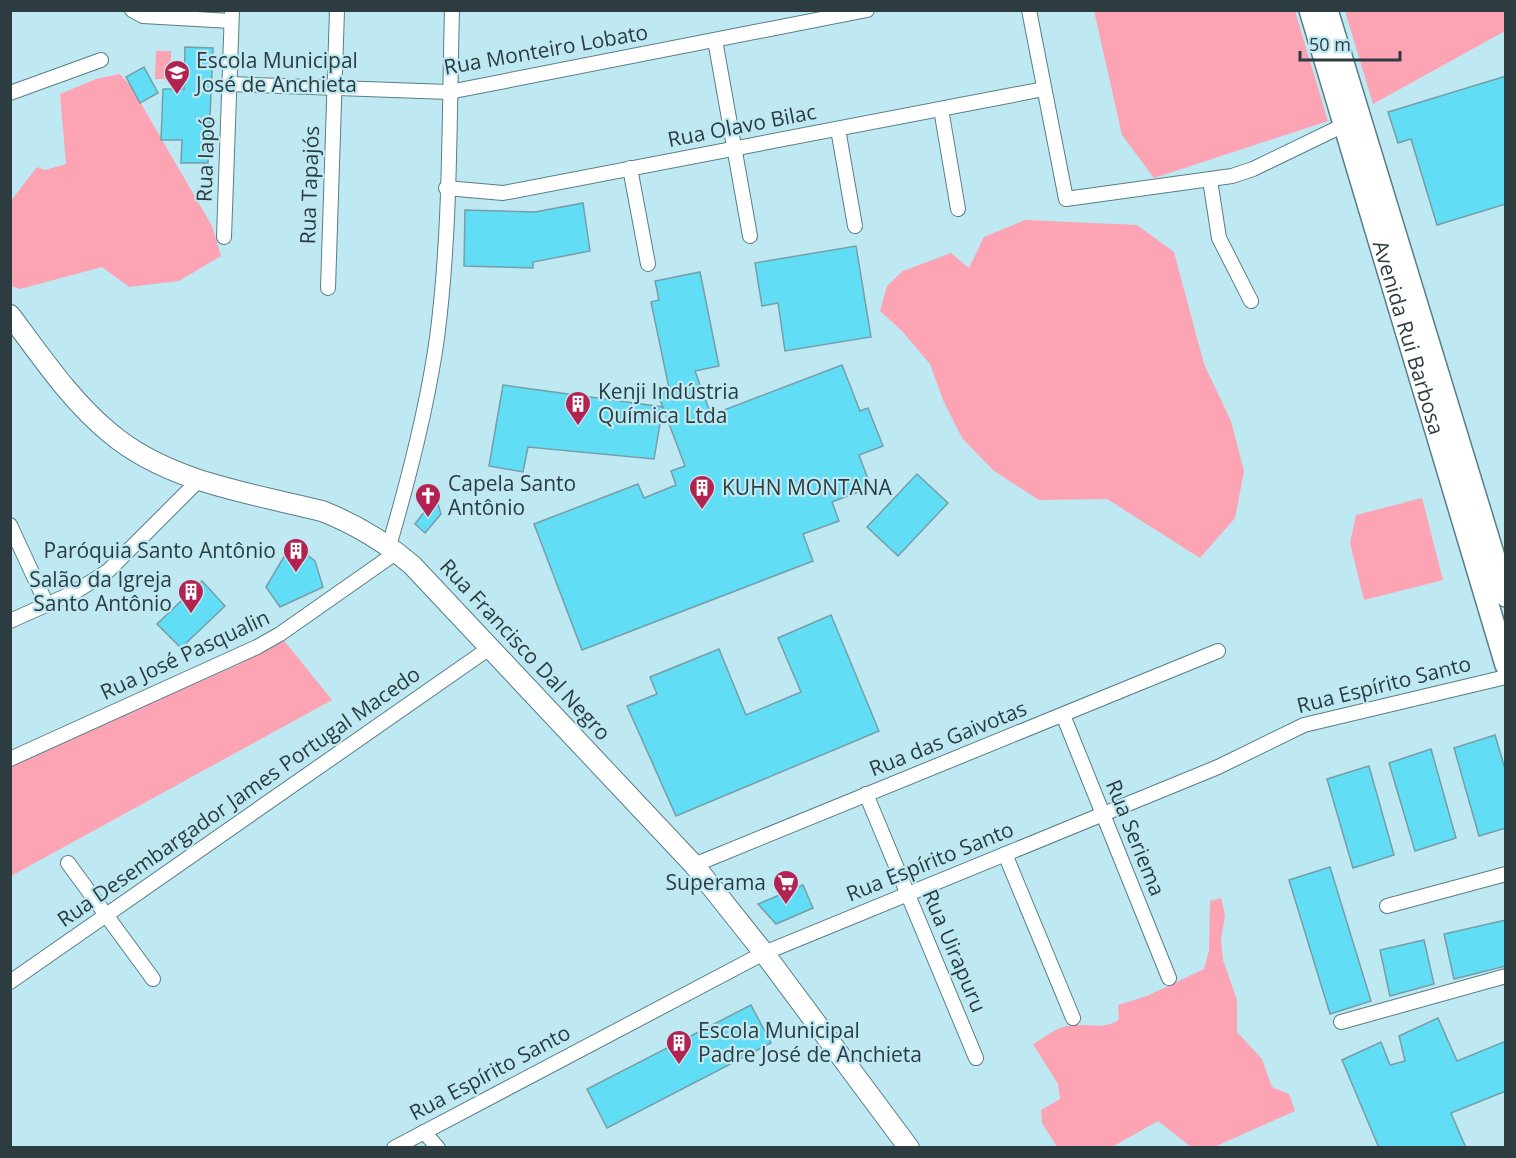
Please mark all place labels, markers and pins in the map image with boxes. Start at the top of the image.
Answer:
place label: Escola Municipal José de Anchieta [194,46,358,98]
school or university icon: Escola Municipal José de Anchieta [162,58,192,96]
place label: Kenji Indústria Química Ltda [598,377,739,429]
building icon: Kenji Indústria Química Ltda [563,389,593,427]
place label: Capela Santo Antônio [448,469,576,521]
building icon: KUHN MONTANA [687,473,717,511]
place label: KUHN MONTANA [722,473,893,501]
church icon: Capela Santo Antônio [413,481,443,519]
place label: Paróquia Santo Antônio [44,536,276,564]
building icon: Paróquia Santo Antônio [281,536,311,574]
place label: Salão da Igreja Santo Antônio [29,565,172,617]
building icon: Salão da Igreja Santo Antônio [176,577,206,615]
place label: Superama [666,868,766,896]
supermarket icon: Superama [771,868,801,906]
place label: Escola Municipal Padre José de Anchieta [698,1016,922,1068]
building icon: Escola Municipal Padre José de Anchieta [664,1028,694,1066]

